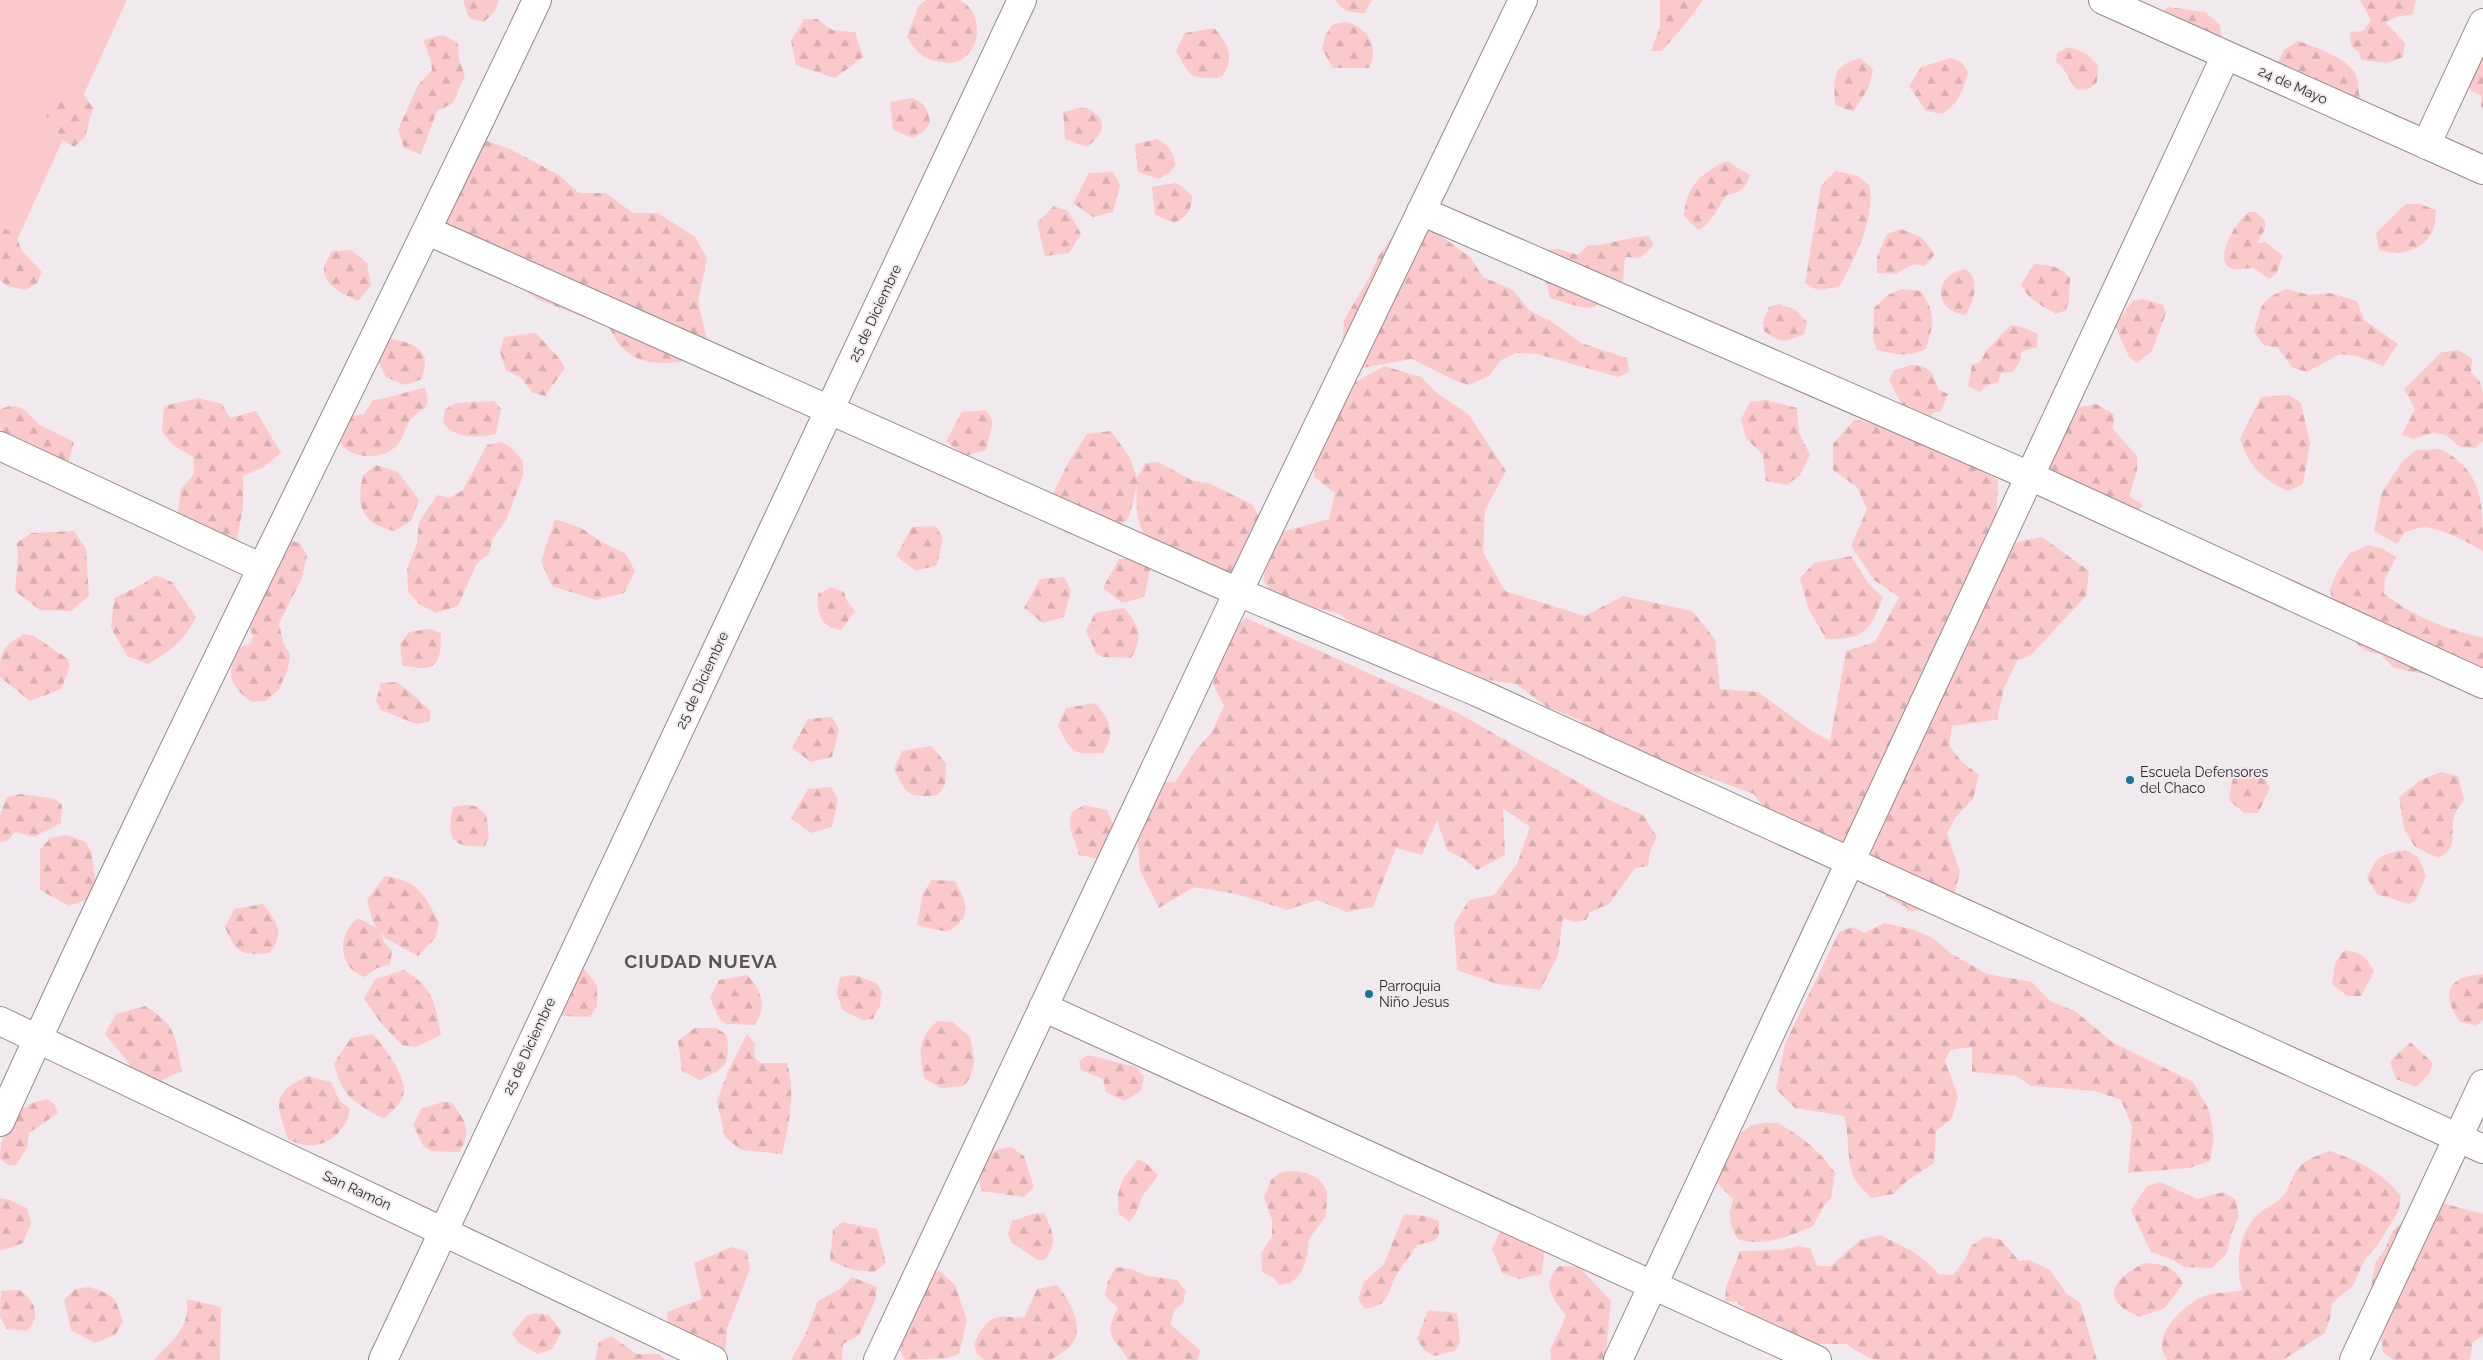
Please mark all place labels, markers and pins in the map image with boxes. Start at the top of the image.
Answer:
place label: Escuela Defensores del Chaco [2140,764,2268,796]
marker: Escuela Defensores del Chaco [2124,774,2136,786]
place label: Parroquia Niño Jesus [1379,978,1449,1010]
marker: Parroquia Niño Jesus [1363,988,1375,1000]

